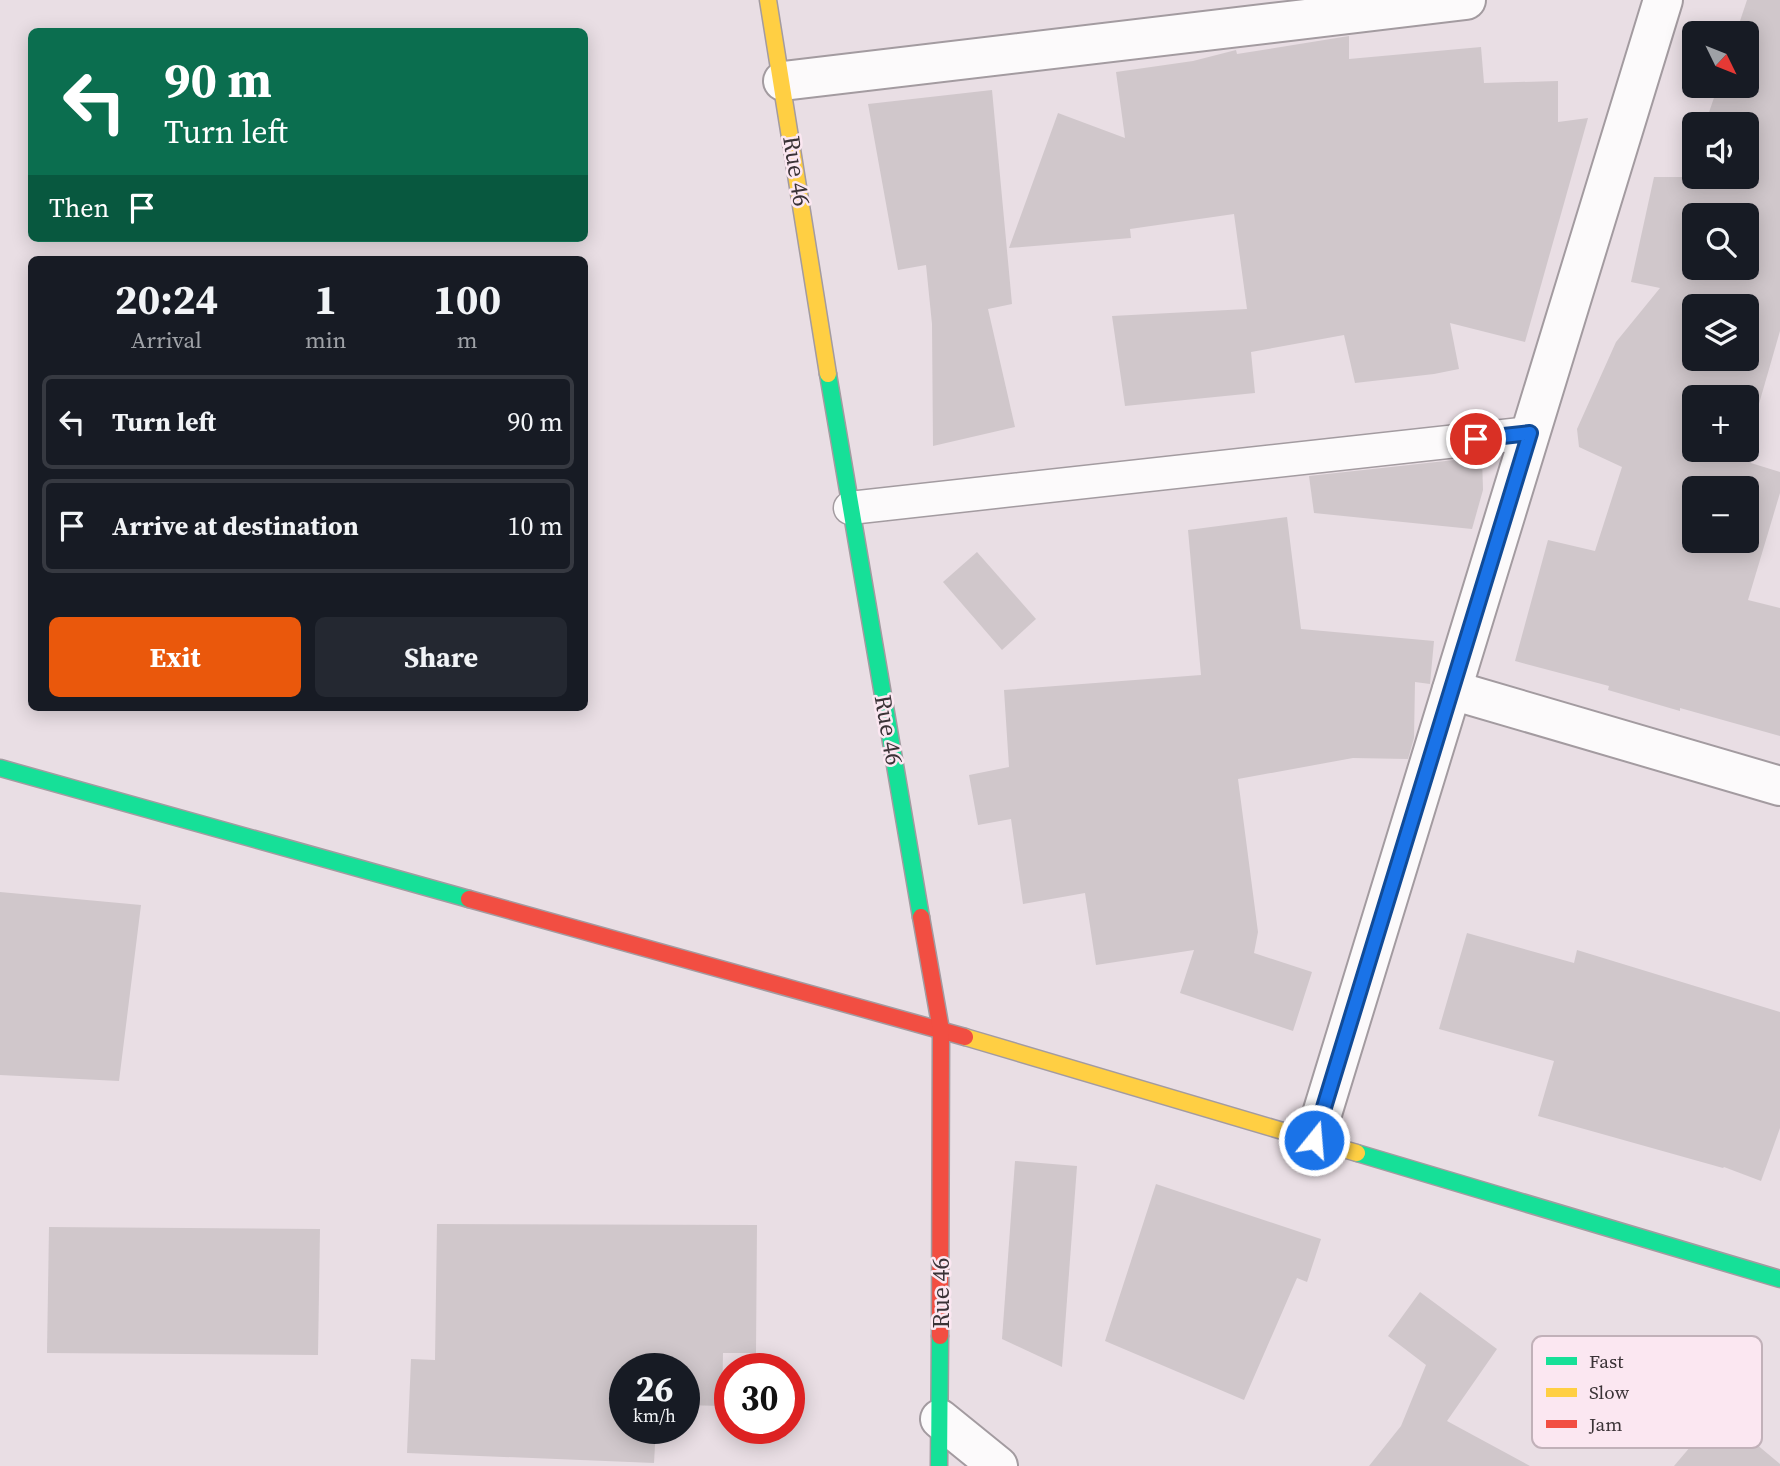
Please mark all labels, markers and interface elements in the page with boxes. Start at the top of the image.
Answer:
north arrow [1682,21,1759,98]
map controls [1682,21,1759,553]
text: 90 m [164,46,272,113]
icon: left [49,56,140,147]
text: Turn left [164,110,288,154]
button: sound [1682,112,1759,189]
street label: Rue 46 [775,133,819,209]
icon: arrive [123,189,161,227]
text: Then [49,190,109,226]
button: search [1682,203,1759,280]
text: 20:24 [115,270,218,328]
text: 1 [314,270,337,328]
text: 100 [433,270,501,328]
button: layers [1682,294,1759,371]
text: Arrival [131,324,202,356]
text: min [305,324,346,356]
text: m [457,324,478,356]
button: + [1682,385,1759,462]
icon: left [53,403,91,441]
text: Turn left [112,404,216,440]
text: 90 m [508,404,563,440]
pin [1446,409,1506,469]
icon: arrive [1457,420,1495,458]
button: − [1682,476,1759,553]
icon: arrive [53,507,91,545]
text: Arrive at destination [112,508,359,544]
text: 10 m [508,508,563,544]
button: Exit [49,617,301,697]
button: Share [315,617,567,697]
street label: Rue 46 [867,692,911,768]
position arrow [1277,1103,1351,1177]
street label: Rue 46 [924,1258,957,1328]
legend [1532,1336,1762,1448]
text: Fast [1589,1348,1624,1374]
speed limit sign: 30 [714,1353,805,1444]
text: 26 [636,1365,673,1413]
text: Slow [1589,1379,1630,1405]
text: km/h [633,1403,676,1428]
text: Jam [1588,1411,1622,1437]

